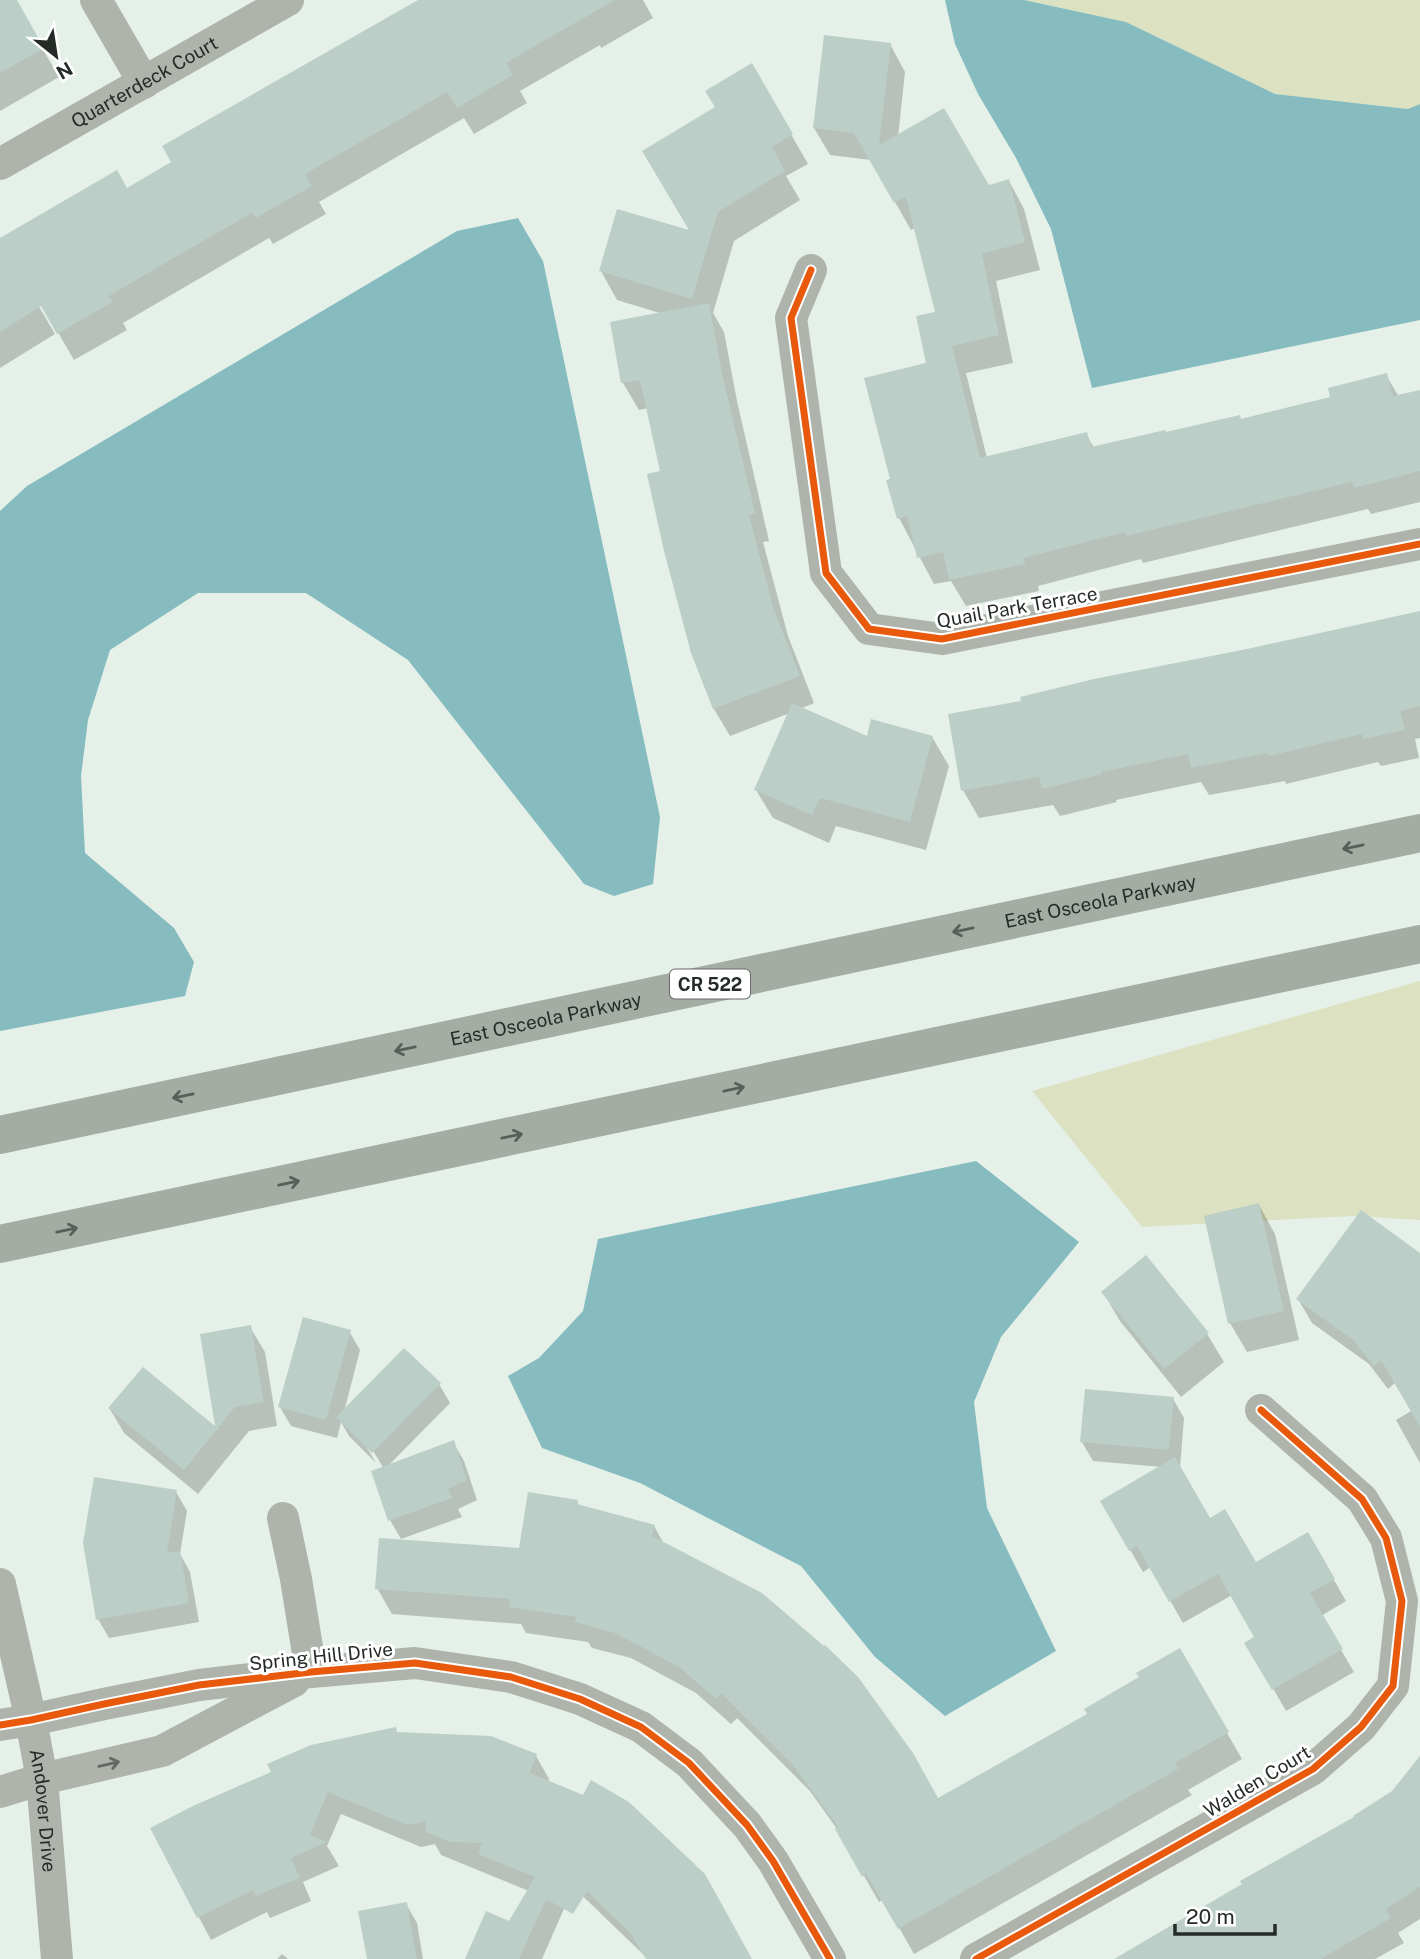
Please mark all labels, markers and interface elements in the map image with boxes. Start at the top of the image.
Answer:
north arrow [21,21,91,91]
street label: Quarterdeck Court [67,31,221,132]
text: N [53,57,76,84]
street label: Quail Park Terrace [935,582,1099,632]
one-way arrow [1342,840,1365,854]
street label: East Osceola Parkway [1003,870,1198,932]
one-way arrow [952,924,975,937]
road number: CR 522 [670,970,750,999]
street label: East Osceola Parkway [448,988,644,1050]
one-way arrow [394,1042,417,1056]
one-way arrow [722,1081,745,1095]
one-way arrow [172,1090,195,1104]
one-way arrow [500,1128,523,1142]
one-way arrow [277,1175,300,1189]
one-way arrow [55,1222,78,1236]
street label: Spring Hill Drive [248,1638,394,1674]
street label: Walden Court [1200,1741,1314,1821]
street label: Andover Drive [26,1747,61,1873]
one-way arrow [97,1757,120,1770]
scale bar [1175,1892,1275,1936]
text: 20 m [1186,1904,1235,1929]

